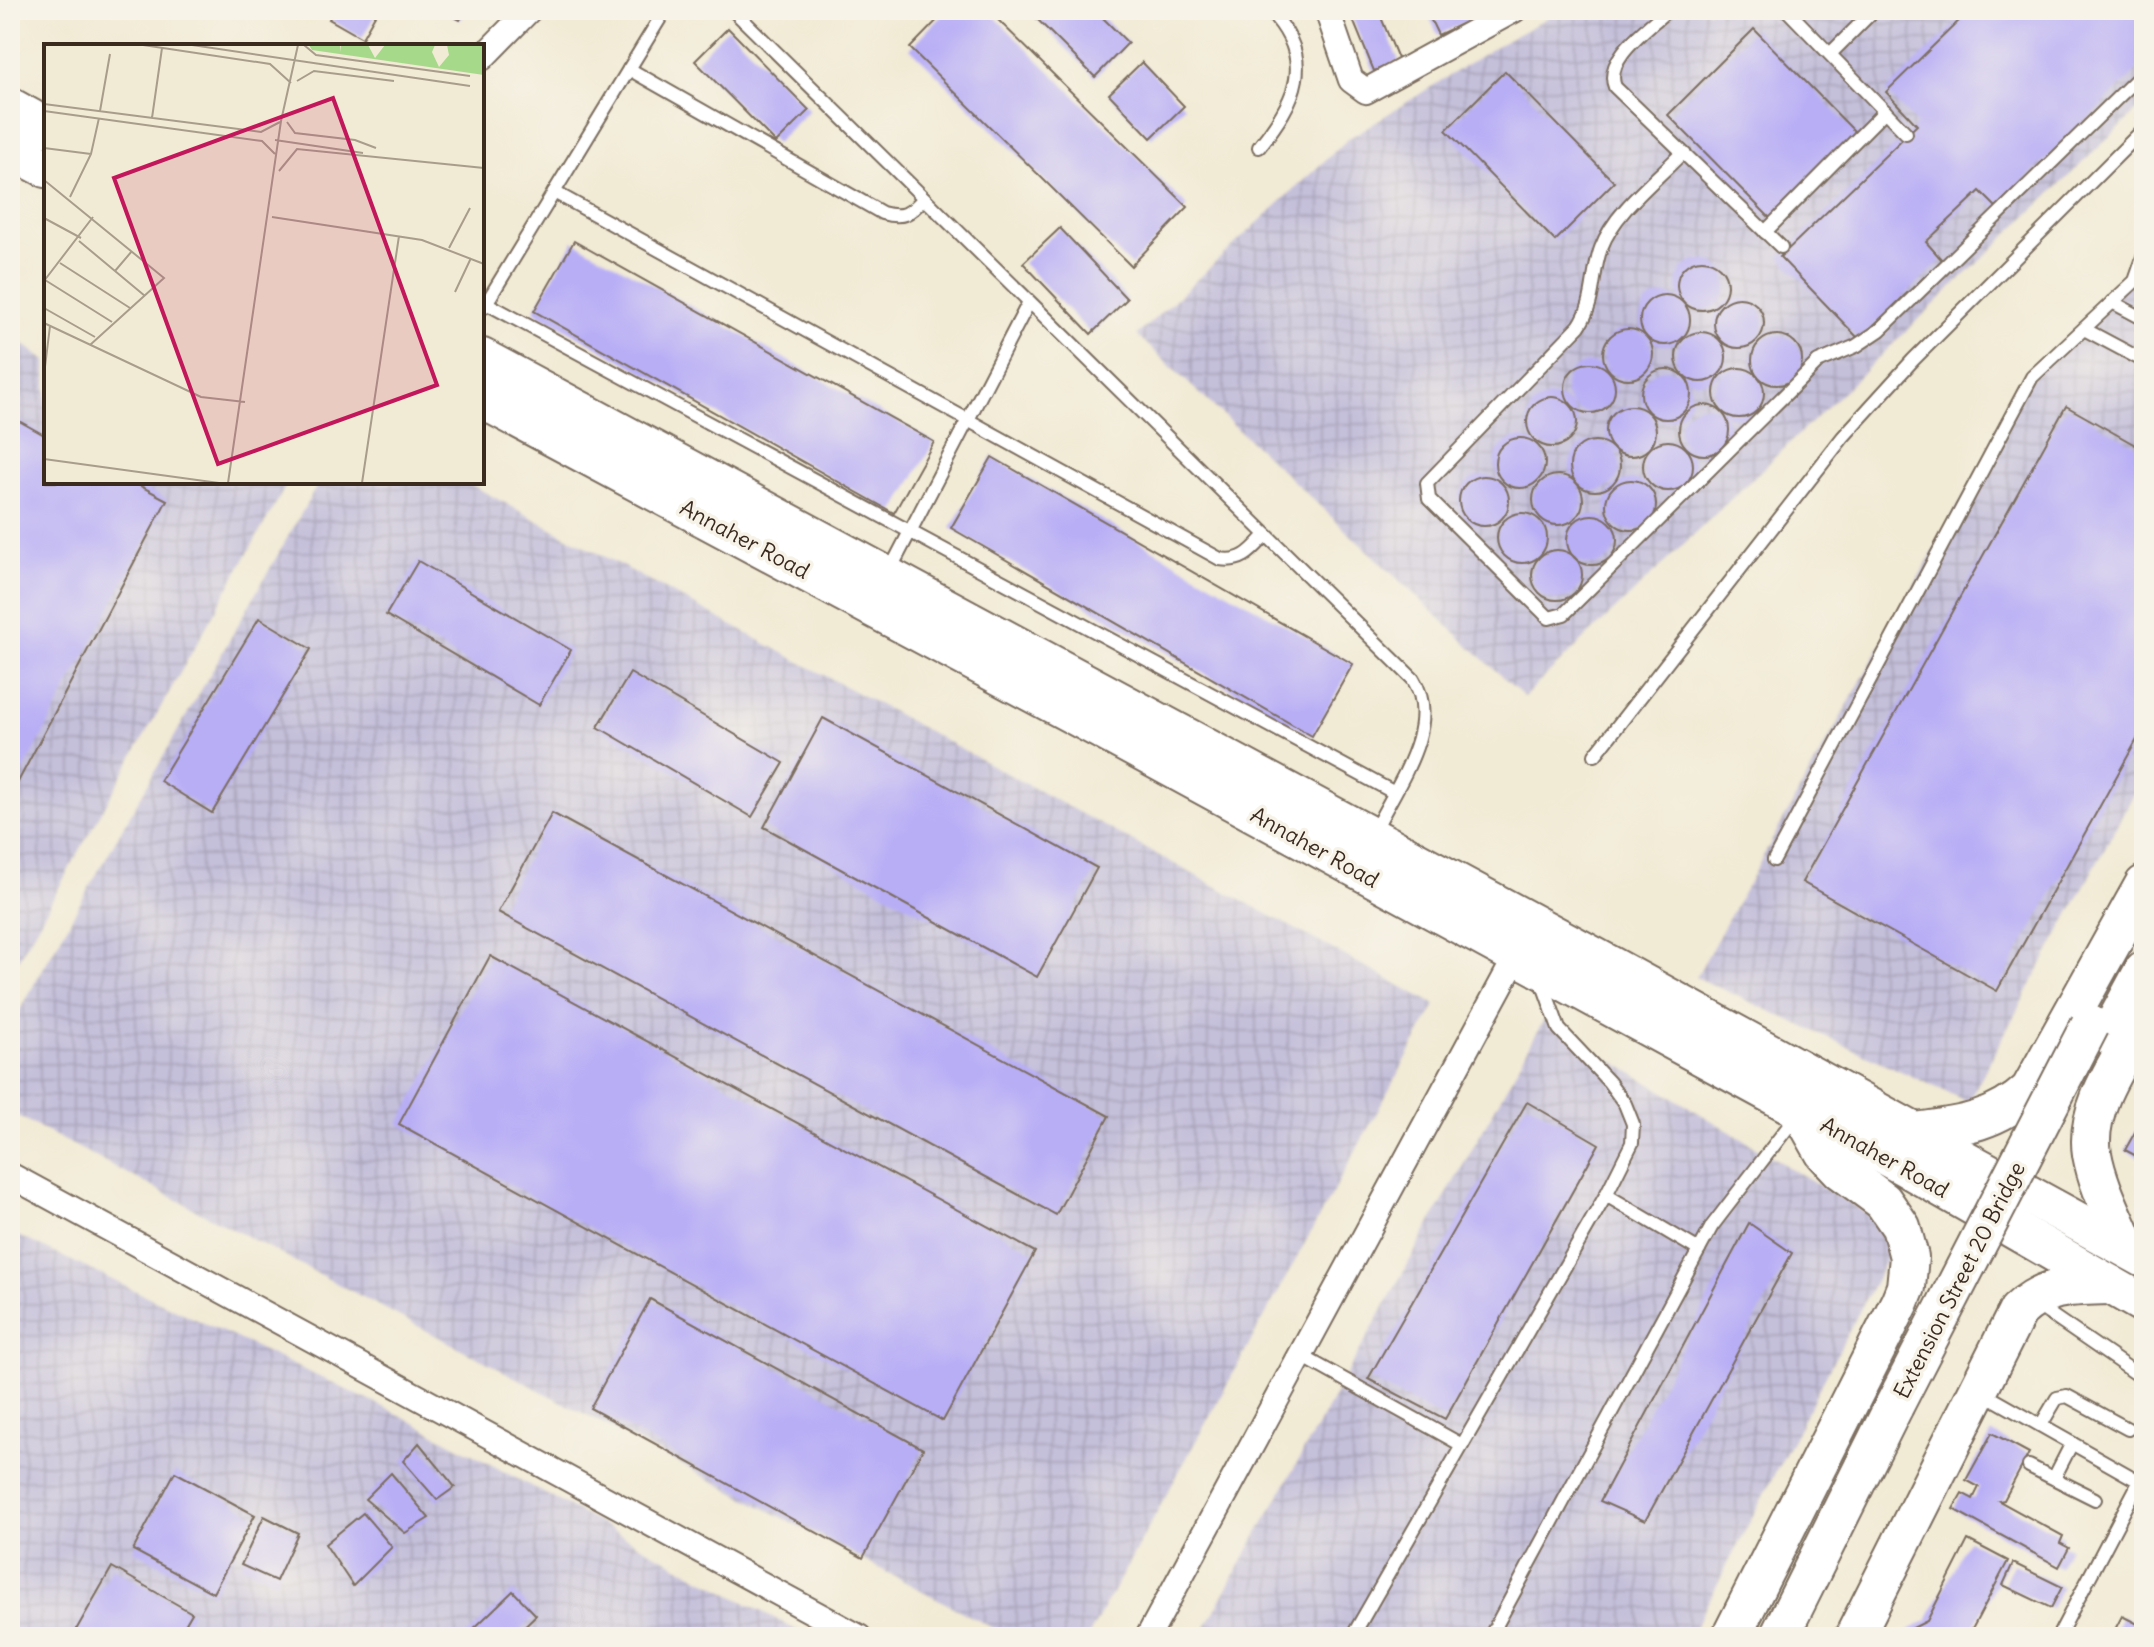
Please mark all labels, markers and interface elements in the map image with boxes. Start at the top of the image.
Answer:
inset map [44,44,484,484]
street label: Annaher Road [676,493,815,585]
street label: Annaher Road [1246,800,1384,894]
street label: Annaher Road [1816,1110,1954,1204]
street label: Extension Street 20 Bridge [1887,1157,2031,1403]

